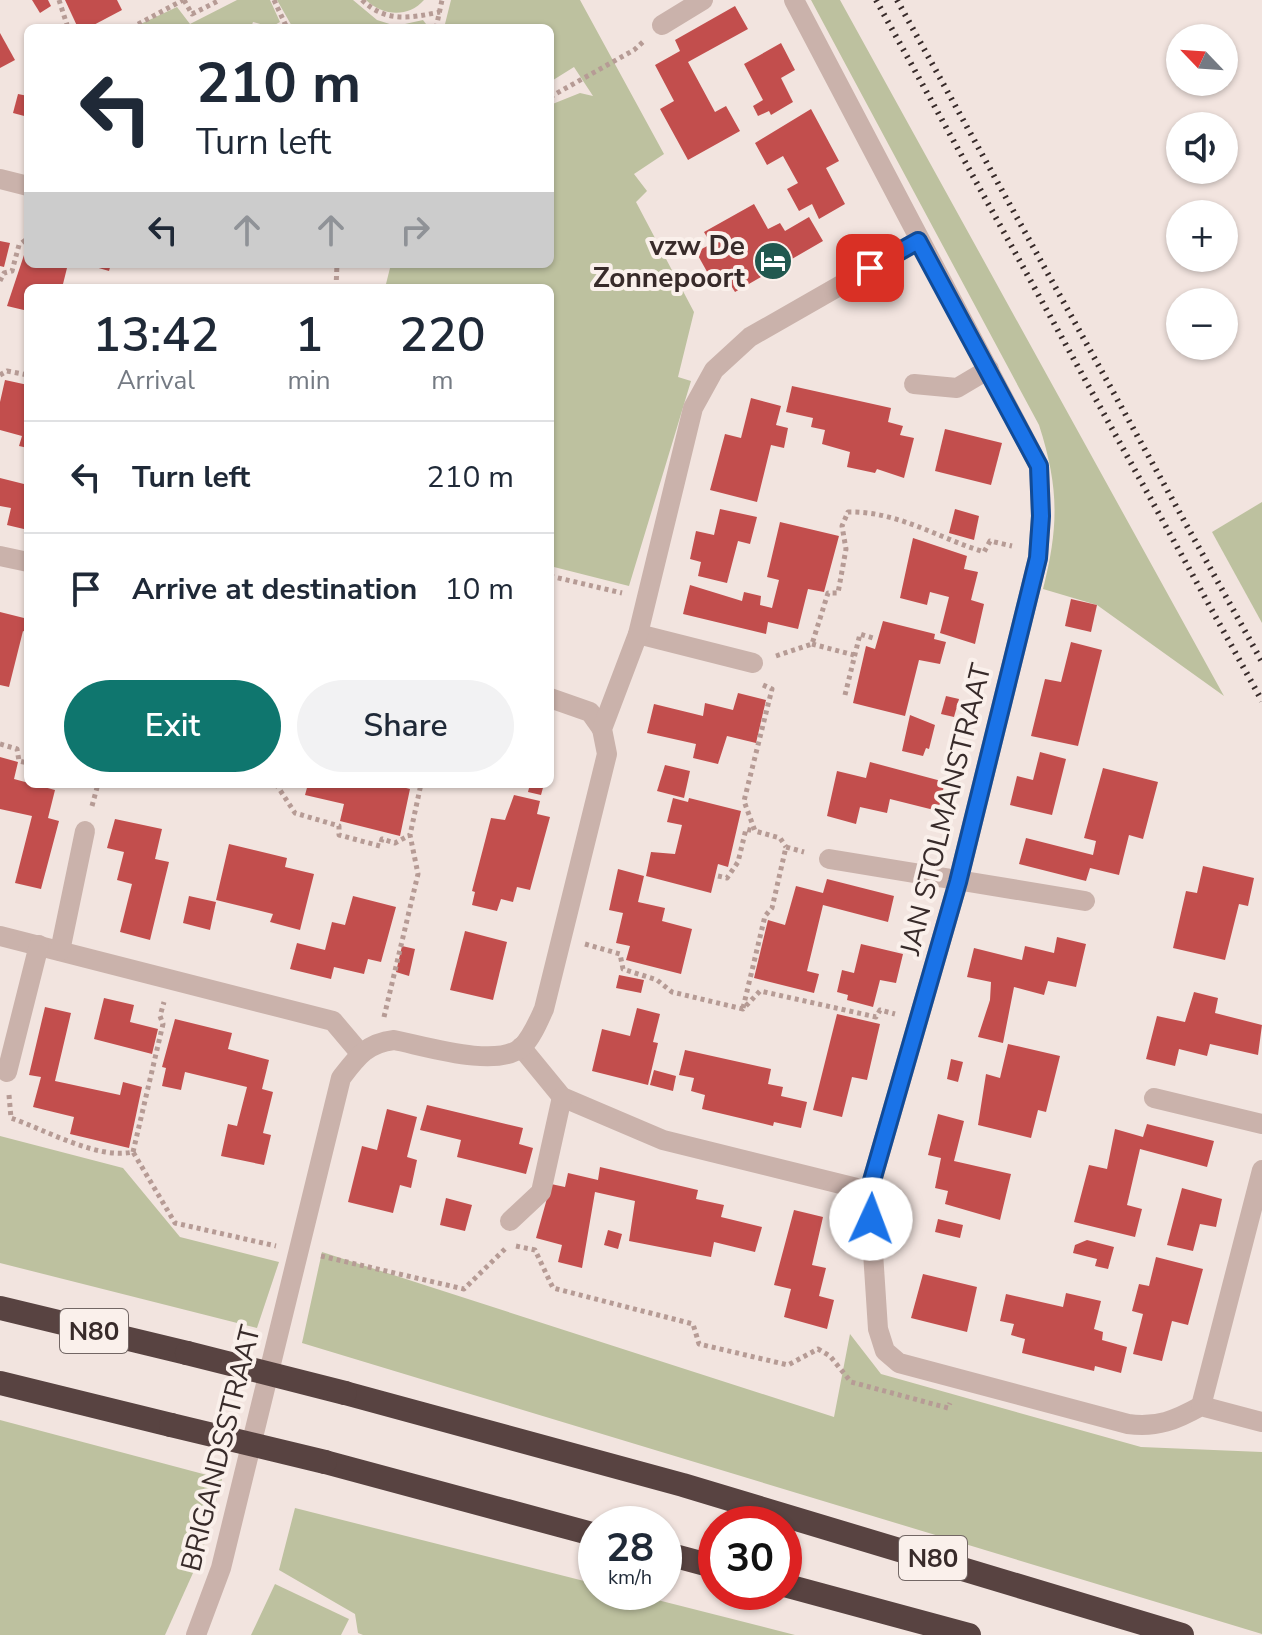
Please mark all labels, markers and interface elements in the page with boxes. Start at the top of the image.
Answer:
north arrow [1166,24,1238,96]
map controls [1166,24,1238,360]
text: 210 m [196,45,361,122]
icon: left [64,56,168,160]
button: sound [1166,112,1238,184]
text: Turn left [196,118,331,167]
button: + [1166,200,1238,272]
icon: left [141,208,185,252]
icon: ahead [225,208,269,252]
icon: ahead [309,208,353,252]
icon: right [393,208,437,252]
place label: vzw De Zonnepoort [593,227,745,297]
pin [836,234,904,302]
hotel icon: vzw De Zonnepoort [752,240,794,282]
icon: arrive [848,246,892,290]
button: − [1166,288,1238,360]
text: 13:42 [92,302,219,368]
text: 1 [295,302,323,368]
text: 220 [399,302,486,368]
text: Arrival [117,363,195,398]
text: min [288,363,331,398]
text: m [431,363,453,398]
icon: left [64,455,108,499]
text: Turn left [132,457,250,498]
text: 210 m [427,457,514,498]
icon: arrive [64,567,108,611]
text: Arrive at destination [132,569,417,610]
text: 10 m [445,569,514,610]
street label: JAN STOLMANSTRAAT [891,659,1001,960]
button: Exit [64,680,281,772]
button: Share [297,680,514,772]
position arrow [829,1177,913,1261]
road number: N80 [60,1309,128,1353]
street label: BRIGANDSSTRAAT [172,1321,270,1575]
speed limit sign: 30 [698,1506,802,1610]
text: 28 [606,1521,654,1575]
road number: N80 [899,1536,967,1580]
text: km/h [608,1564,652,1591]

